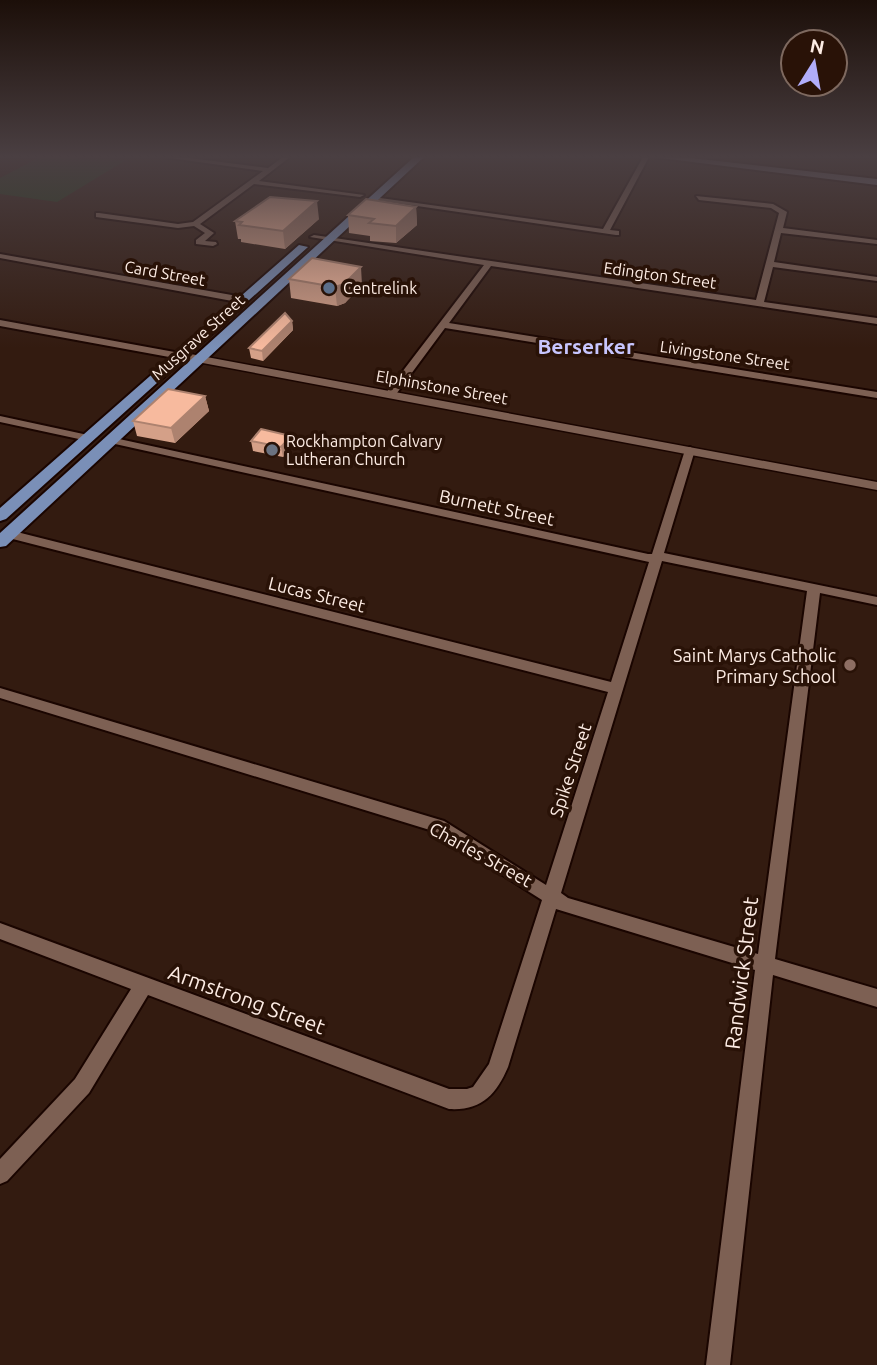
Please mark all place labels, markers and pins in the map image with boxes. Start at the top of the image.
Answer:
place label: Centrelink [343,279,417,297]
marker: Centrelink [321,280,337,296]
place label: Rockhampton Calvary Lutheran Church [286,432,442,468]
marker: Rockhampton Calvary Lutheran Church [264,442,280,458]
place label: Saint Marys Catholic Primary School [673,645,836,686]
marker: Saint Marys Catholic Primary School [842,657,858,673]

